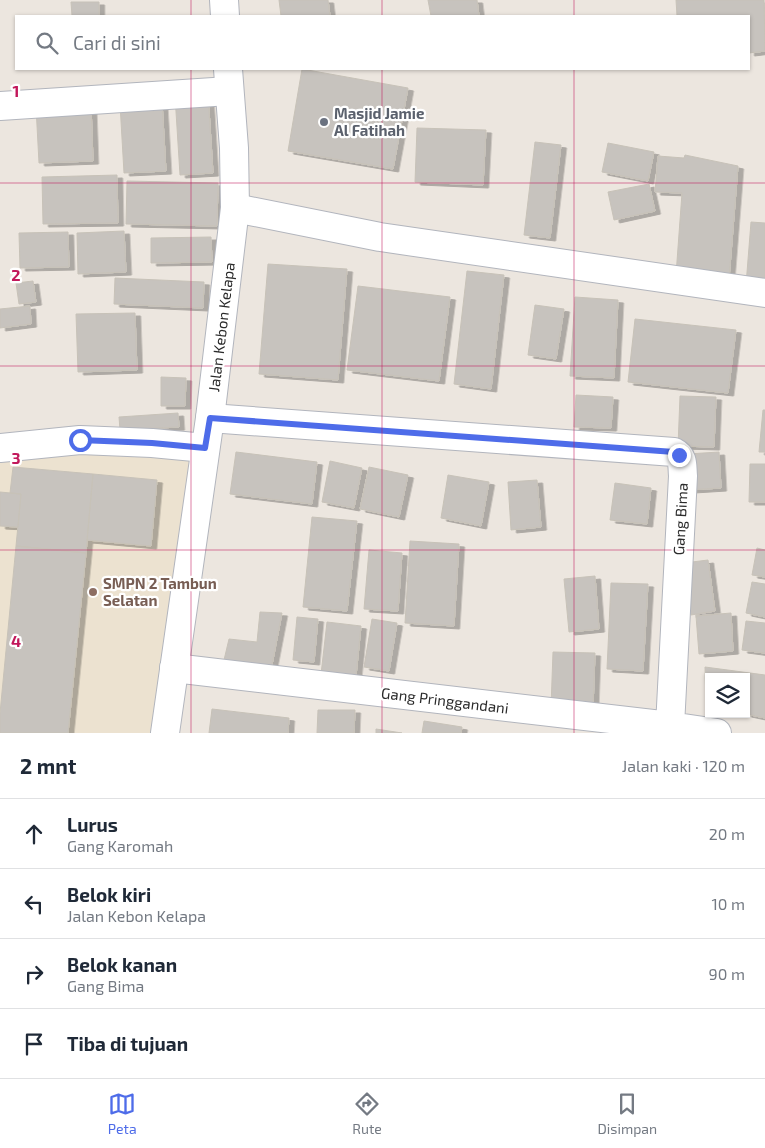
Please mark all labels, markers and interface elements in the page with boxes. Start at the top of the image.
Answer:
search box [15,15,750,70]
icon: search [33,29,61,57]
text: Cari di sini [73,31,161,54]
text: 1 [13,81,19,100]
place label: Masjid Jamie Al Fatihah [334,104,424,139]
marker: Masjid Jamie Al Fatihah [318,116,330,128]
street label: Jalan Kebon Kelapa [204,261,238,393]
text: 2 [11,265,21,284]
route start [69,429,92,452]
route end [668,444,691,467]
text: 3 [11,448,21,467]
street label: Gang Bima [669,482,691,556]
place label: SMPN 2 Tambun Selatan [103,574,217,609]
marker: SMPN 2 Tambun Selatan [87,586,99,598]
text: 4 [11,631,21,650]
map controls [705,673,750,718]
button: layers [705,673,750,718]
street label: Gang Pringgandani [380,683,510,717]
text: 2 mnt [20,753,76,778]
text: Jalan kaki · 120 m [622,756,745,775]
text: Lurus [67,813,118,836]
icon: ahead [20,820,48,848]
text: 20 m [709,824,745,843]
text: Gang Karomah [67,836,173,855]
text: Belok kiri [67,883,151,906]
icon: left [20,890,48,918]
text: 10 m [711,894,745,913]
text: Jalan Kebon Kelapa [67,906,206,925]
text: Belok kanan [67,953,177,976]
icon: right [20,960,48,988]
text: 90 m [709,964,745,983]
text: Gang Bima [67,976,144,995]
icon: arrive [20,1030,48,1058]
text: Tiba di tujuan [67,1032,188,1055]
tab: Peta [108,1090,137,1137]
tab: Rute [352,1090,382,1137]
tab: Disimpan [598,1090,657,1137]

